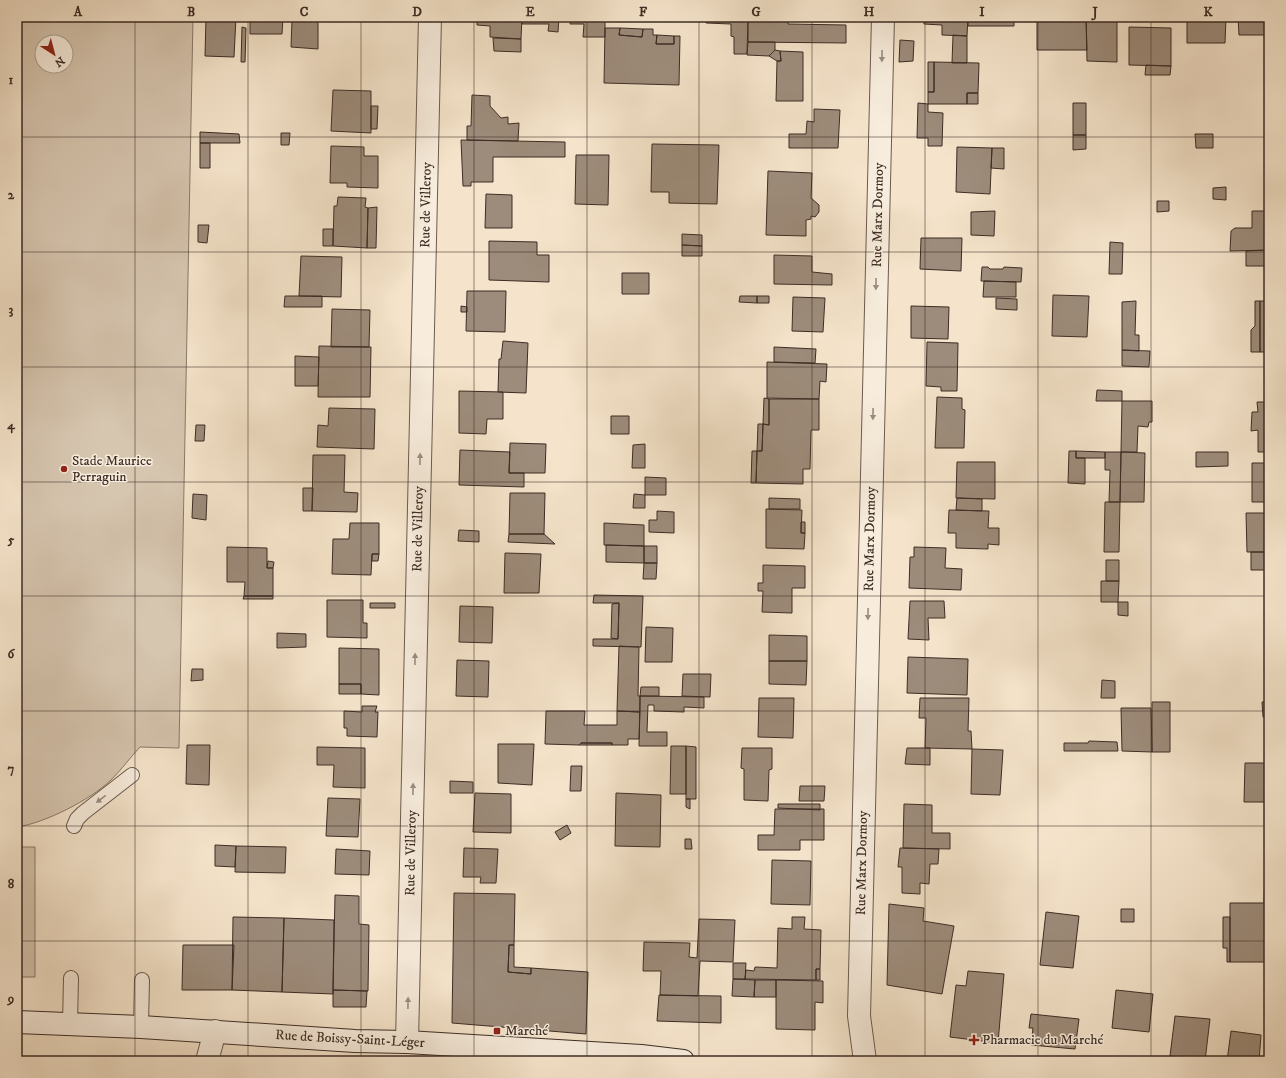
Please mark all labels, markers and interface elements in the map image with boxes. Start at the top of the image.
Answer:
text: A [73,4,83,20]
text: B [187,4,195,20]
text: C [300,4,309,20]
text: D [412,4,422,20]
text: E [525,4,535,20]
text: F [639,4,648,20]
text: G [751,4,761,20]
text: H [864,4,875,20]
text: I [979,4,985,20]
text: J [1090,4,1098,21]
text: K [1203,4,1213,20]
north arrow [34,34,74,74]
one-way arrow [879,50,885,63]
text: N [52,53,67,70]
text: 1 [9,72,14,88]
street label: Rue de Villeroy [416,162,436,248]
street label: Rue Marx Dormoy [868,162,888,268]
text: 2 [8,187,15,203]
one-way arrow [873,278,879,291]
text: 3 [9,302,14,318]
one-way arrow [870,408,876,421]
text: 4 [6,417,15,434]
place label: Stade Maurice Perraguin [72,452,152,486]
one-way arrow [417,452,423,465]
marker: Stade Maurice Perraguin [59,464,69,474]
street label: Rue de Villeroy [408,486,428,572]
street label: Rue Marx Dormoy [860,486,880,592]
text: 5 [7,532,15,548]
one-way arrow [865,608,871,621]
text: 6 [8,646,16,662]
one-way arrow [412,653,419,665]
text: 7 [8,761,15,777]
one-way arrow [409,783,416,795]
one-way arrow [96,795,107,803]
street label: Rue de Villeroy [401,810,421,896]
street label: Rue Marx Dormoy [852,810,872,916]
text: 8 [8,876,15,892]
text: 9 [7,991,14,1007]
one-way arrow [405,996,411,1009]
place label: Marché [505,1022,548,1040]
street label: Rue de Boissy-Saint-Léger [275,1026,426,1052]
marker: Marché [492,1026,502,1036]
place label: Pharmacie du Marché [982,1031,1104,1049]
marker: Pharmacie du Marché [969,1035,979,1045]

